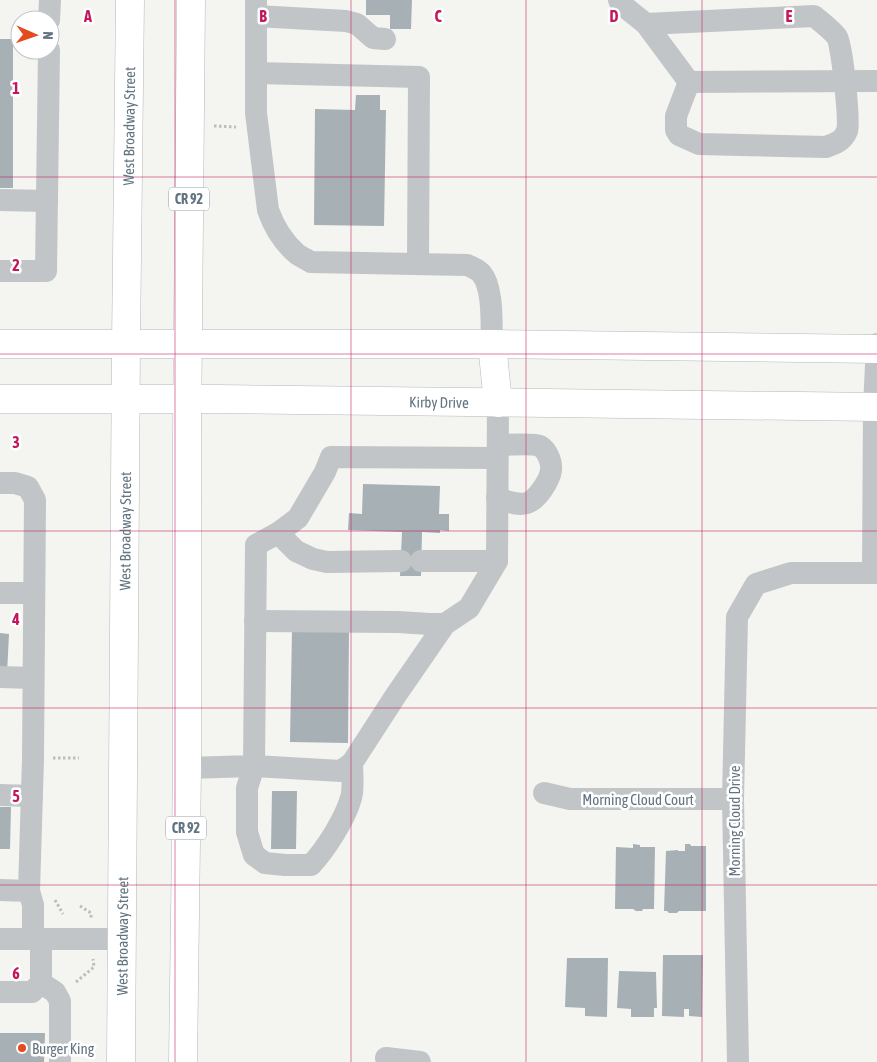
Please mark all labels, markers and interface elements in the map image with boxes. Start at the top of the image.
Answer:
text: A [83,7,92,25]
text: B [259,7,267,25]
text: C [434,7,442,25]
text: D [610,7,619,25]
text: E [786,7,793,25]
north arrow [10,10,60,60]
text: N [40,31,56,40]
street label: West Broadway Street [119,67,138,185]
text: 1 [12,79,20,97]
road number: CR 92 [169,188,209,210]
text: 2 [12,256,20,274]
street label: Kirby Drive [409,393,469,411]
text: 3 [12,433,20,451]
street label: West Broadway Street [116,472,134,590]
text: 4 [11,610,20,628]
street label: Morning Cloud Drive [726,765,743,877]
text: 5 [12,787,20,805]
street label: Morning Cloud Court [582,791,694,808]
road number: CR 92 [166,816,206,840]
street label: West Broadway Street [113,877,131,995]
text: 6 [12,964,20,982]
place label: Burger King [32,1040,95,1057]
marker: Burger King [16,1042,28,1054]

